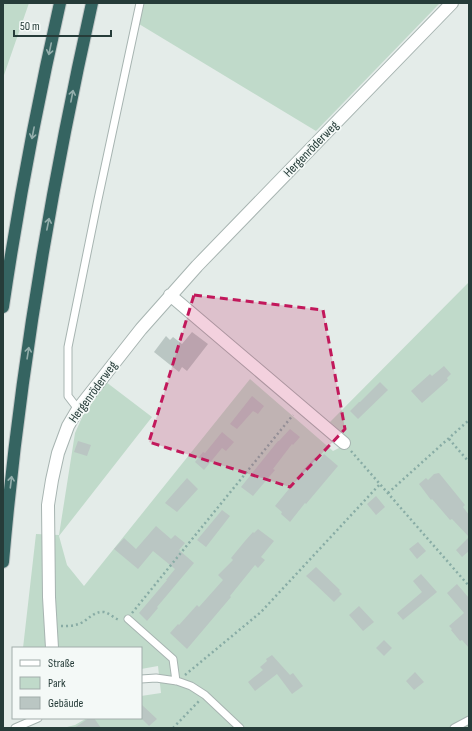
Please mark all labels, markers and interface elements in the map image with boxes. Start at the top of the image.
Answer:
scale bar [14,12,111,38]
text: 50 m [20,19,40,34]
one-way arrow [45,42,53,55]
one-way arrow [68,90,76,103]
street label: Hergenröderweg [280,117,342,181]
one-way arrow [29,126,37,139]
one-way arrow [44,218,52,231]
one-way arrow [24,347,32,360]
street label: Hergenröderweg [65,358,121,426]
one-way arrow [7,475,15,488]
legend [12,647,142,719]
text: Straße [48,656,75,671]
text: Park [48,676,66,691]
text: Gebäude [48,696,83,711]

